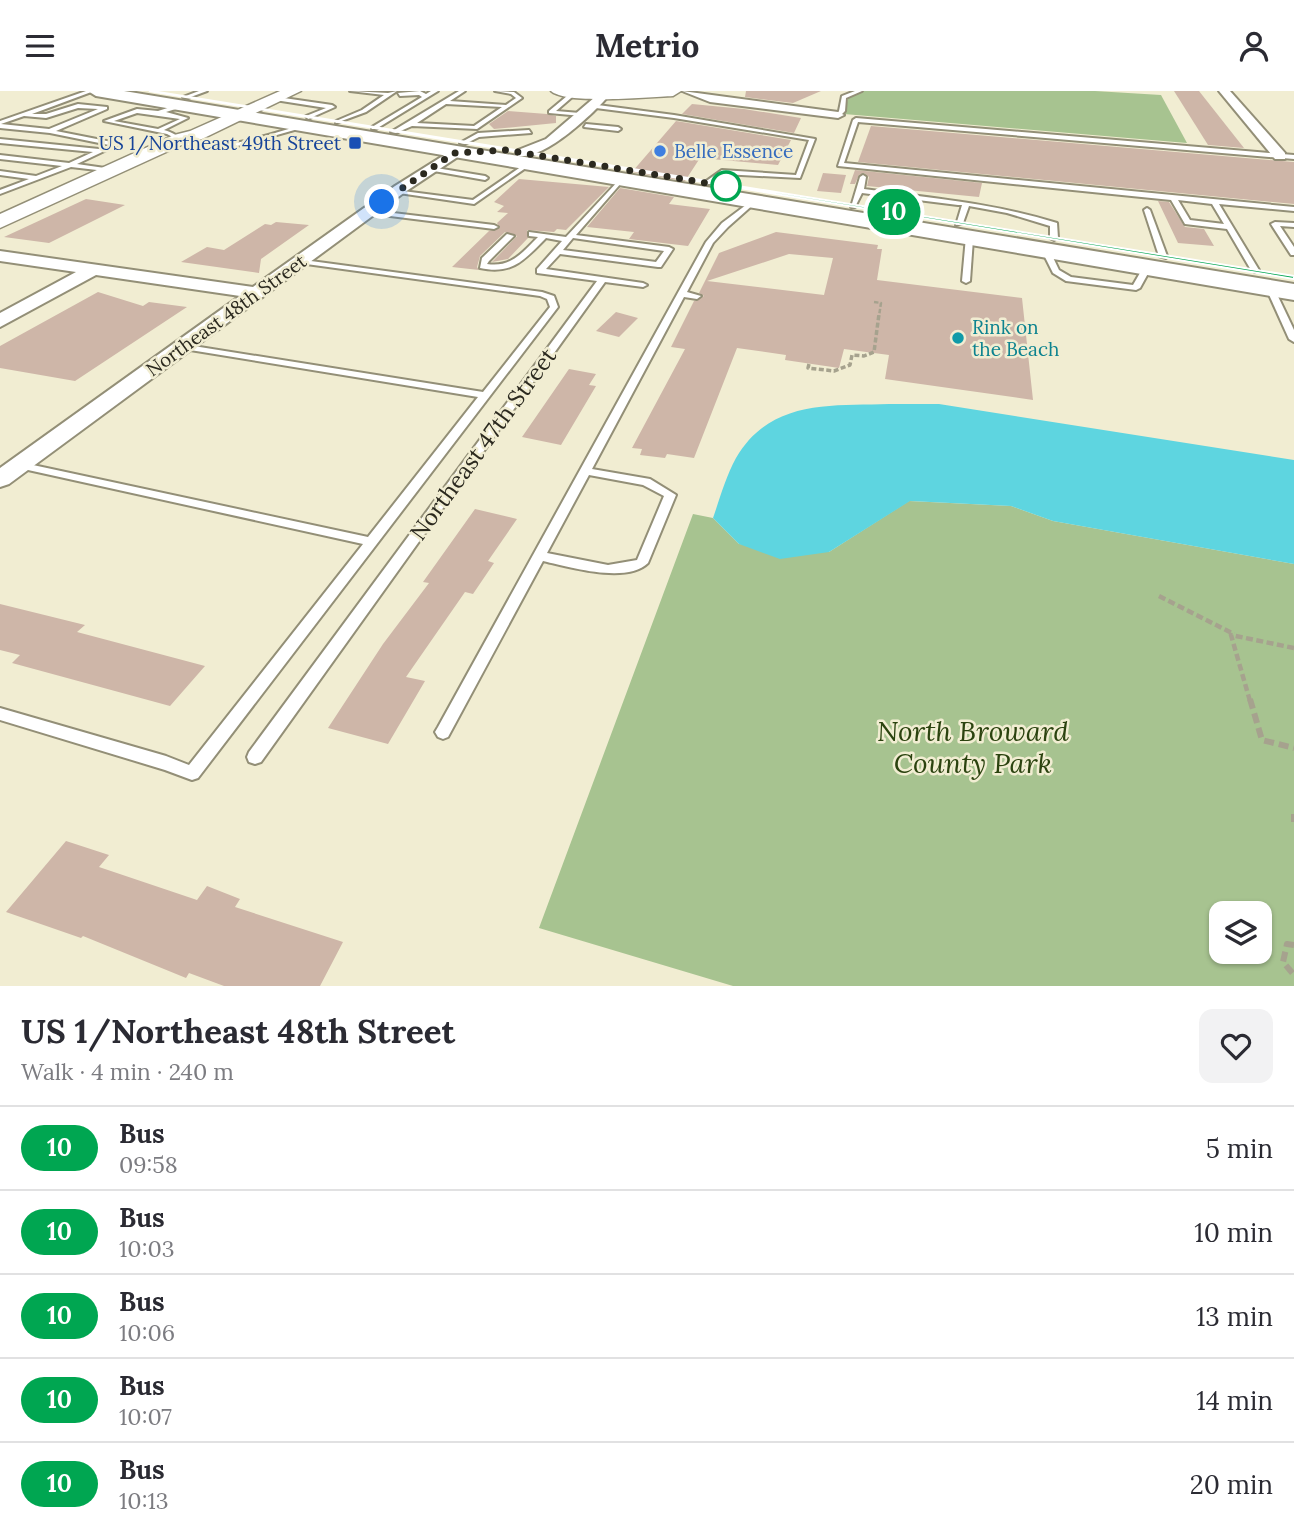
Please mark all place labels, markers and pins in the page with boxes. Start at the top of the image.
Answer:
place label: US 1/Northeast 49th Street [99,131,342,156]
marker: US 1/Northeast 49th Street [347,135,363,151]
place label: Belle Essence [674,139,793,163]
marker: Belle Essence [652,143,668,159]
unlabelled marker [711,171,741,201]
place label: Rink on the Beach [972,315,1059,361]
marker: Rink on the Beach [950,330,966,346]

